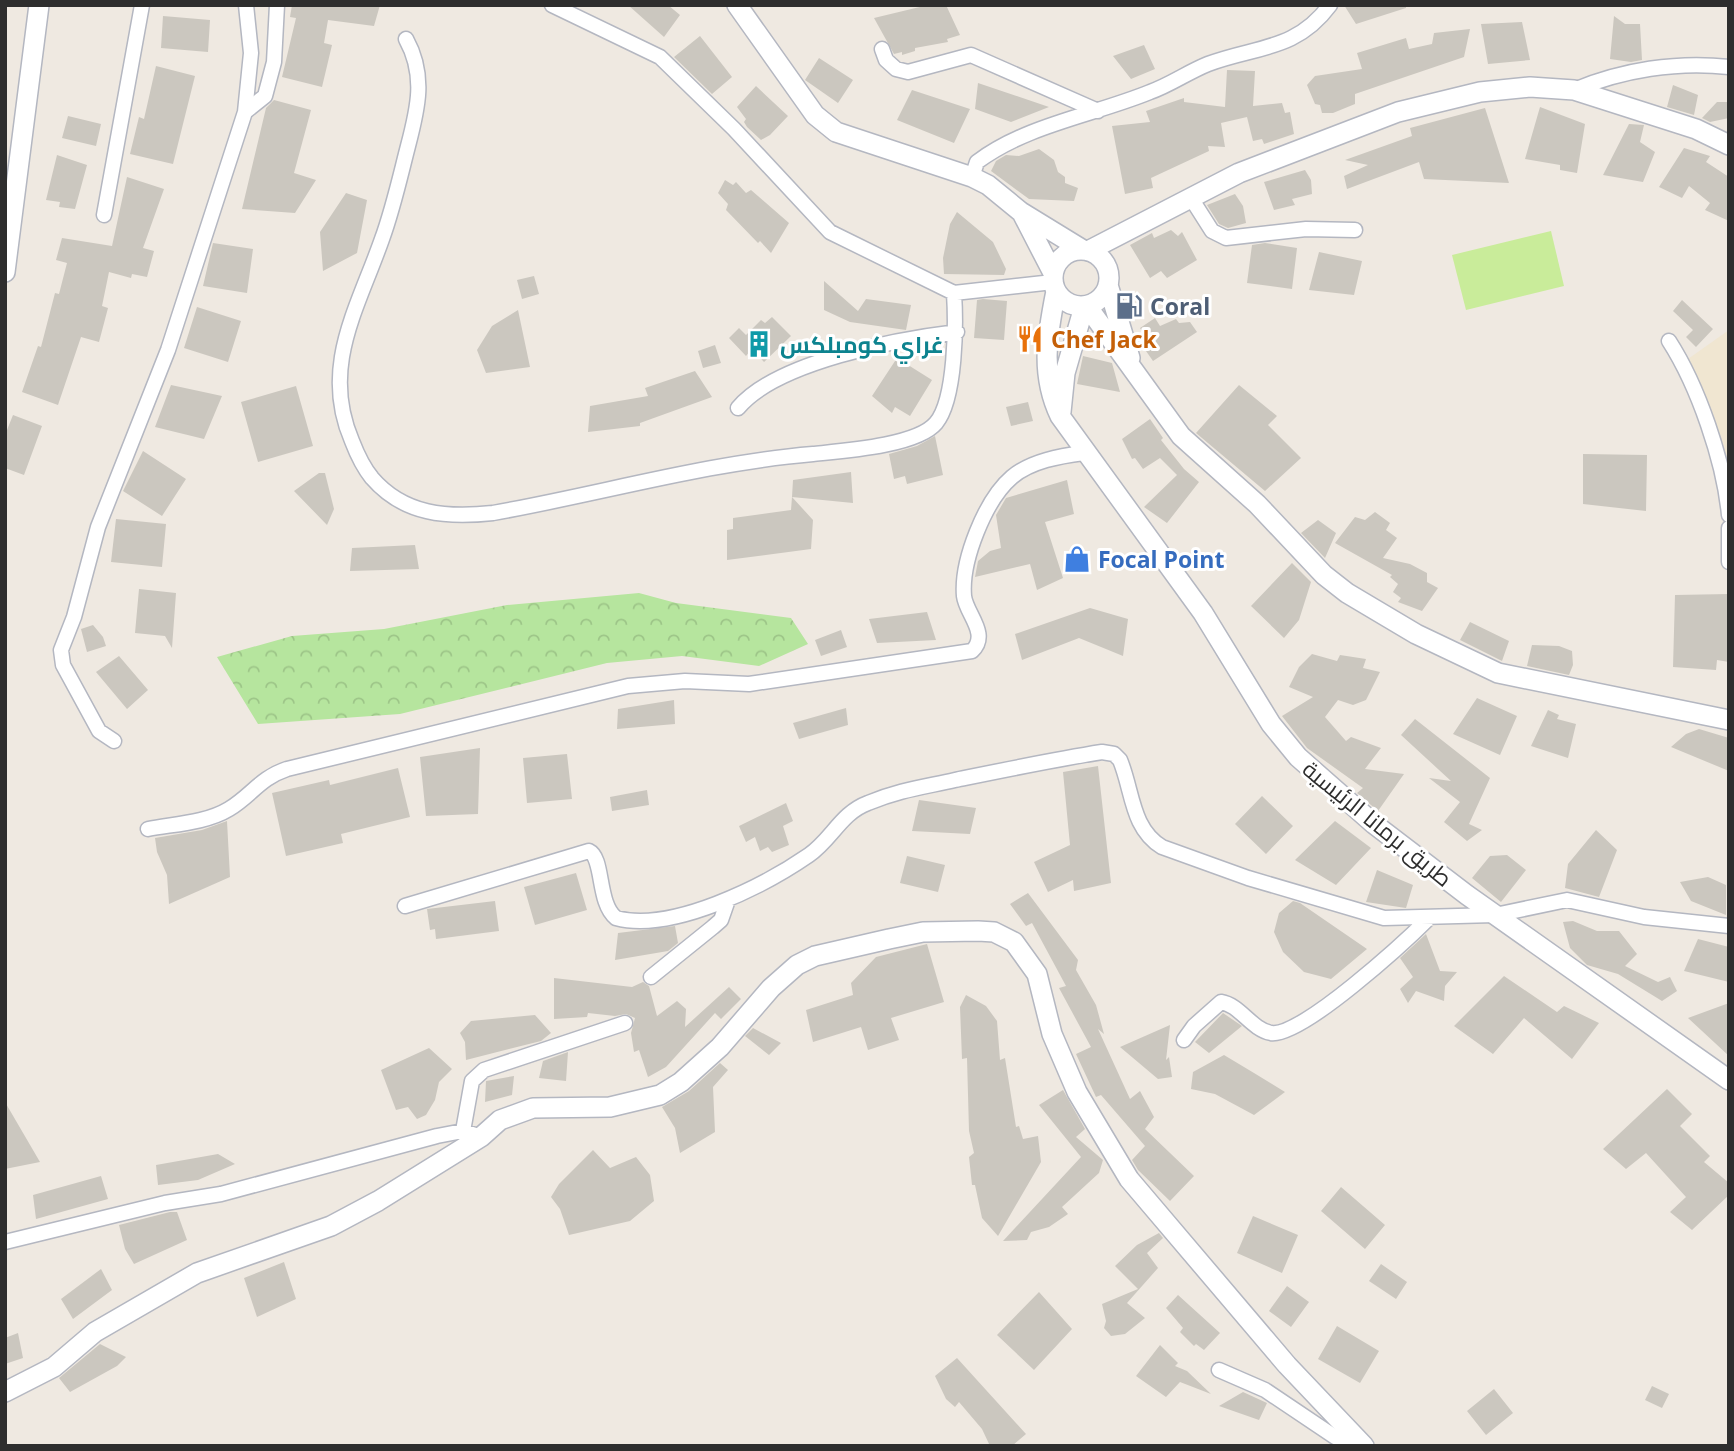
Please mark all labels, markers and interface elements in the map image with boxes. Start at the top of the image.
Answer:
place label: Coral [1150,290,1210,322]
fuel station icon: Coral [1114,291,1144,321]
place label: Chef Jack [1051,323,1158,355]
restaurant icon: Chef Jack [1015,324,1045,354]
place label: غراي كومبلكس [780,328,944,364]
building icon: غراي كومبلكس [744,329,774,359]
place label: Focal Point [1098,543,1224,575]
shop icon: Focal Point [1062,544,1092,574]
street label: طريق برمانا الرئيسية [1296,753,1460,893]

